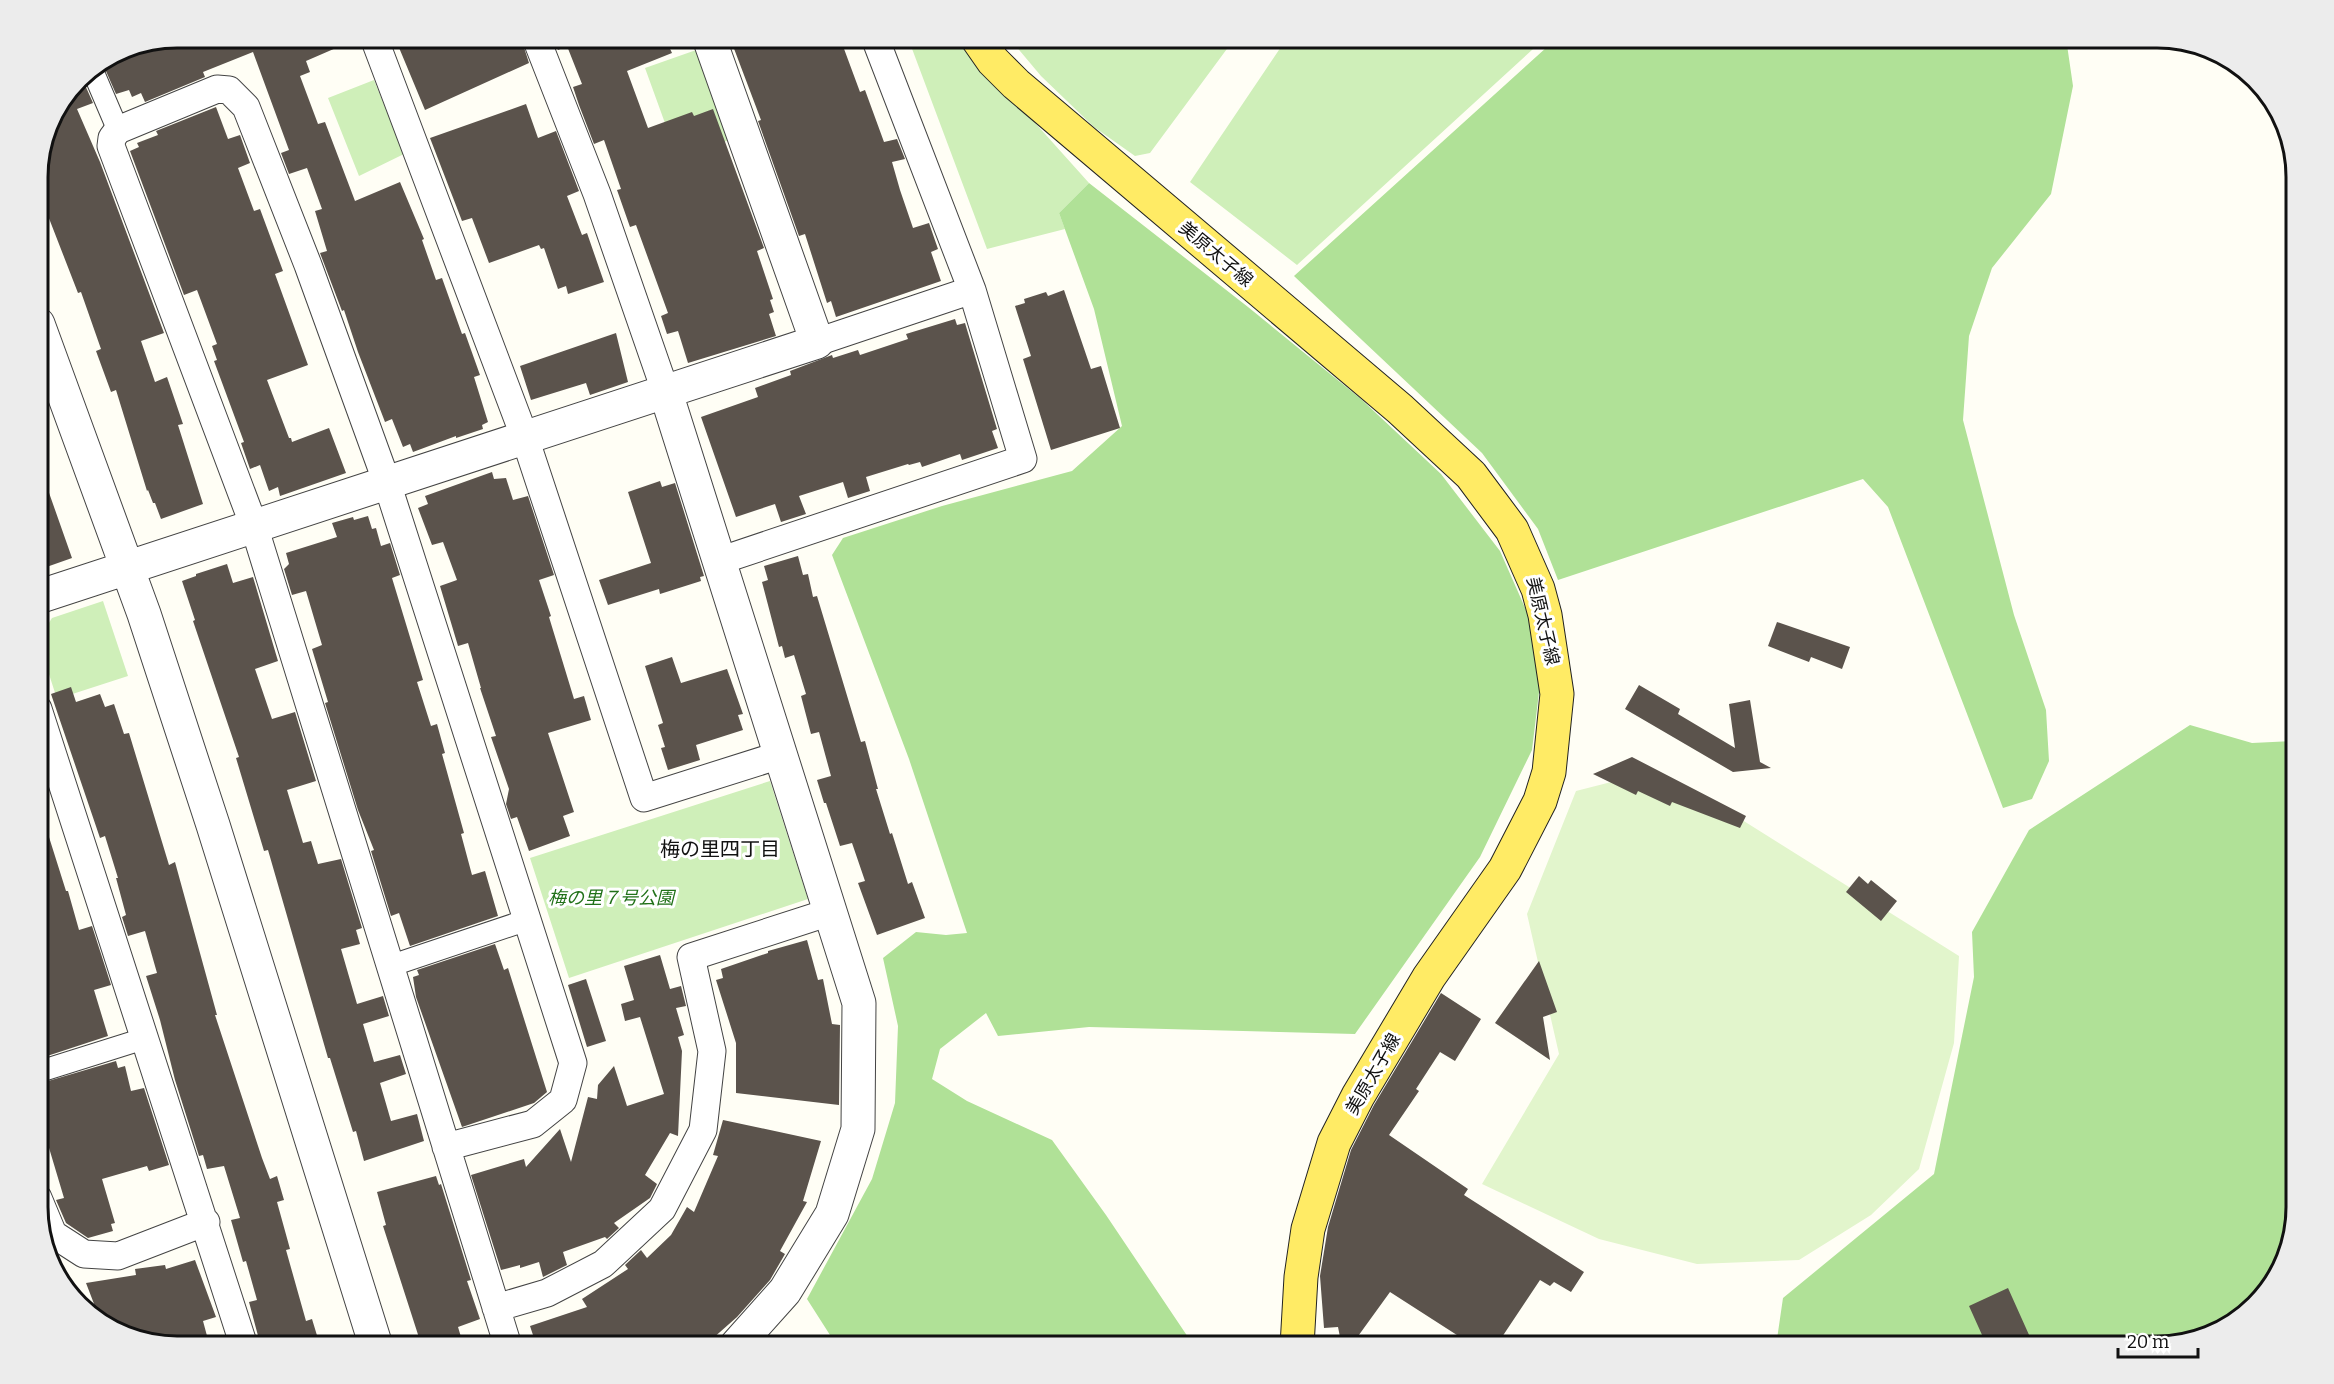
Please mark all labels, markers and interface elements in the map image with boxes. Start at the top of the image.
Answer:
street label: 美原太子線 [1174,217,1258,291]
street label: 美原太子線 [1522,575,1564,667]
district label: 梅の里四丁目 [660,837,780,861]
park label: 梅の里７号公園 [548,887,677,909]
street label: 美原太子線 [1341,1030,1405,1118]
scale bar [2118,1321,2198,1359]
text: 20 m [2127,1331,2169,1353]

